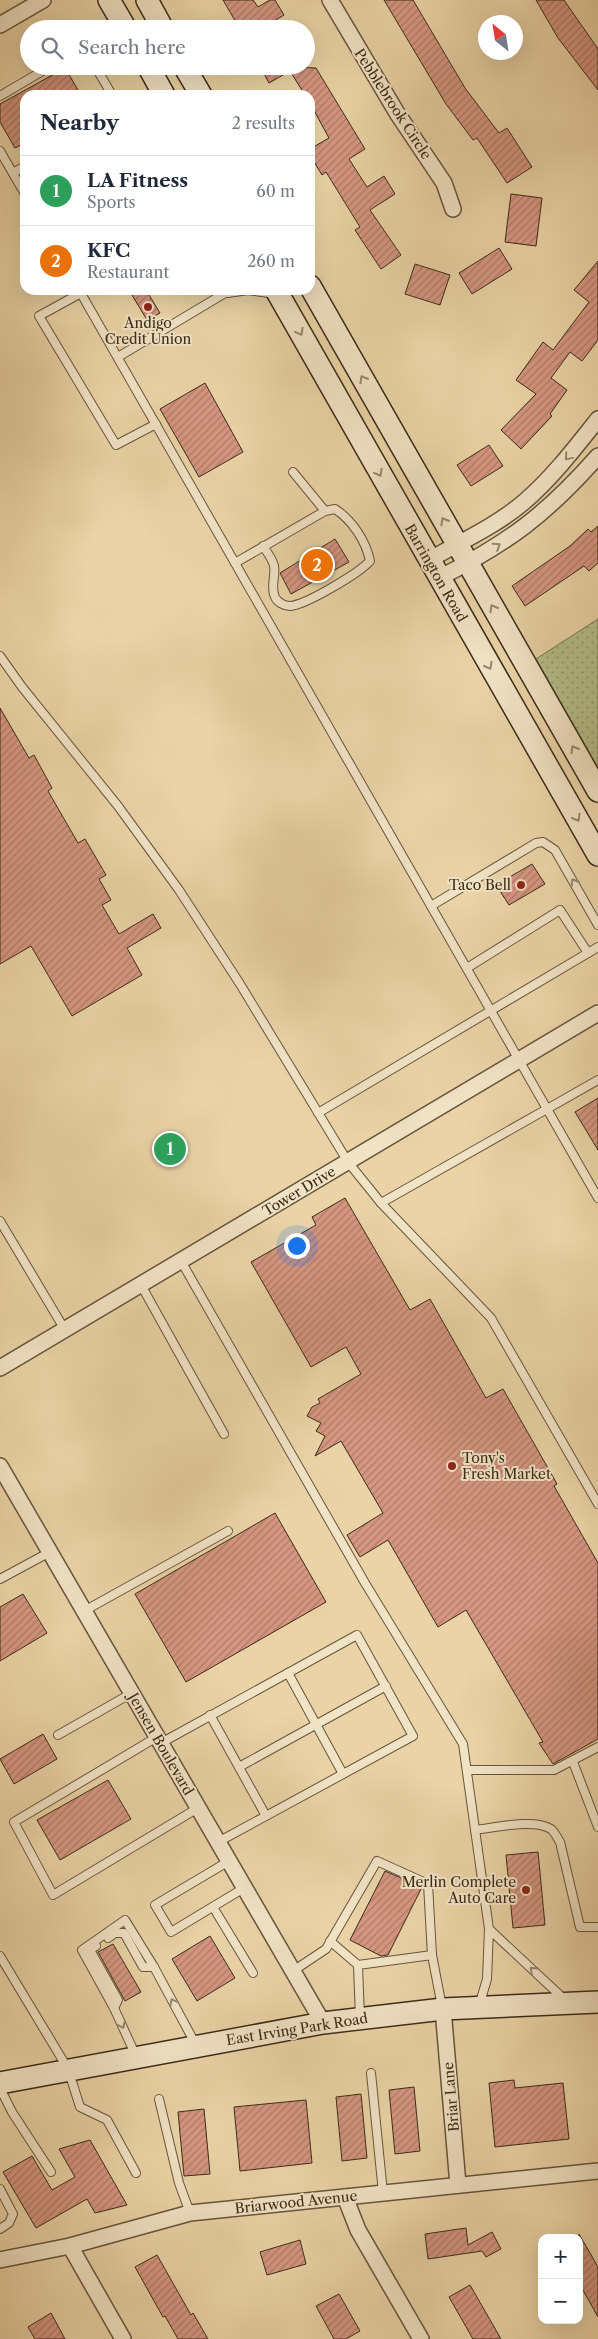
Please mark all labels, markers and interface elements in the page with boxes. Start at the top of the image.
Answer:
north arrow [478,15,523,60]
search box [20,20,315,75]
icon: search [38,34,66,62]
text: Search here [78,36,186,59]
street label: Pebblebrook Circle [350,45,436,163]
text: Nearby [40,110,119,135]
text: 2 results [232,113,295,133]
text: LA Fitness [87,169,188,192]
text: 1 [52,181,60,201]
text: 60 m [256,181,295,201]
text: Sports [87,192,136,212]
text: KFC [87,239,130,262]
text: 2 [51,251,61,271]
text: 260 m [247,251,295,271]
text: Restaurant [87,262,169,282]
marker: Andigo Credit Union [142,301,154,313]
place label: Andigo Credit Union [105,314,192,348]
one-way arrow [294,327,304,336]
one-way arrow [360,376,370,385]
one-way arrow [564,452,573,461]
one-way arrow [373,468,383,477]
one-way arrow [440,517,450,526]
street label: Barrington Road [401,521,472,626]
one-way arrow [492,543,501,553]
pin: 2 [301,546,333,584]
one-way arrow [489,604,499,613]
one-way arrow [483,660,493,669]
one-way arrow [570,745,580,754]
one-way arrow [571,813,581,822]
place label: Taco Bell [449,876,511,894]
marker: Taco Bell [515,879,527,891]
one-way arrow [570,879,580,888]
pin: 1 [154,1130,186,1168]
street label: Tower Drive [259,1162,339,1220]
your location [284,1233,310,1259]
place label: Tony's Fresh Market [462,1449,551,1483]
marker: Tony's Fresh Market [446,1460,458,1472]
street label: Jensen Boulevard [123,1688,198,1799]
place label: Merlin Complete Auto Care [402,1873,516,1907]
marker: Merlin Complete Auto Care [520,1884,532,1896]
one-way arrow [530,1967,539,1976]
one-way arrow [169,1999,179,2008]
street label: East Irving Park Road [225,2009,370,2049]
one-way arrow [116,2020,126,2029]
street label: Briar Lane [439,2061,463,2133]
street label: Briarwood Avenue [234,2187,358,2217]
map controls [538,2234,583,2324]
button: + [538,2234,583,2279]
button: − [538,2279,583,2324]

